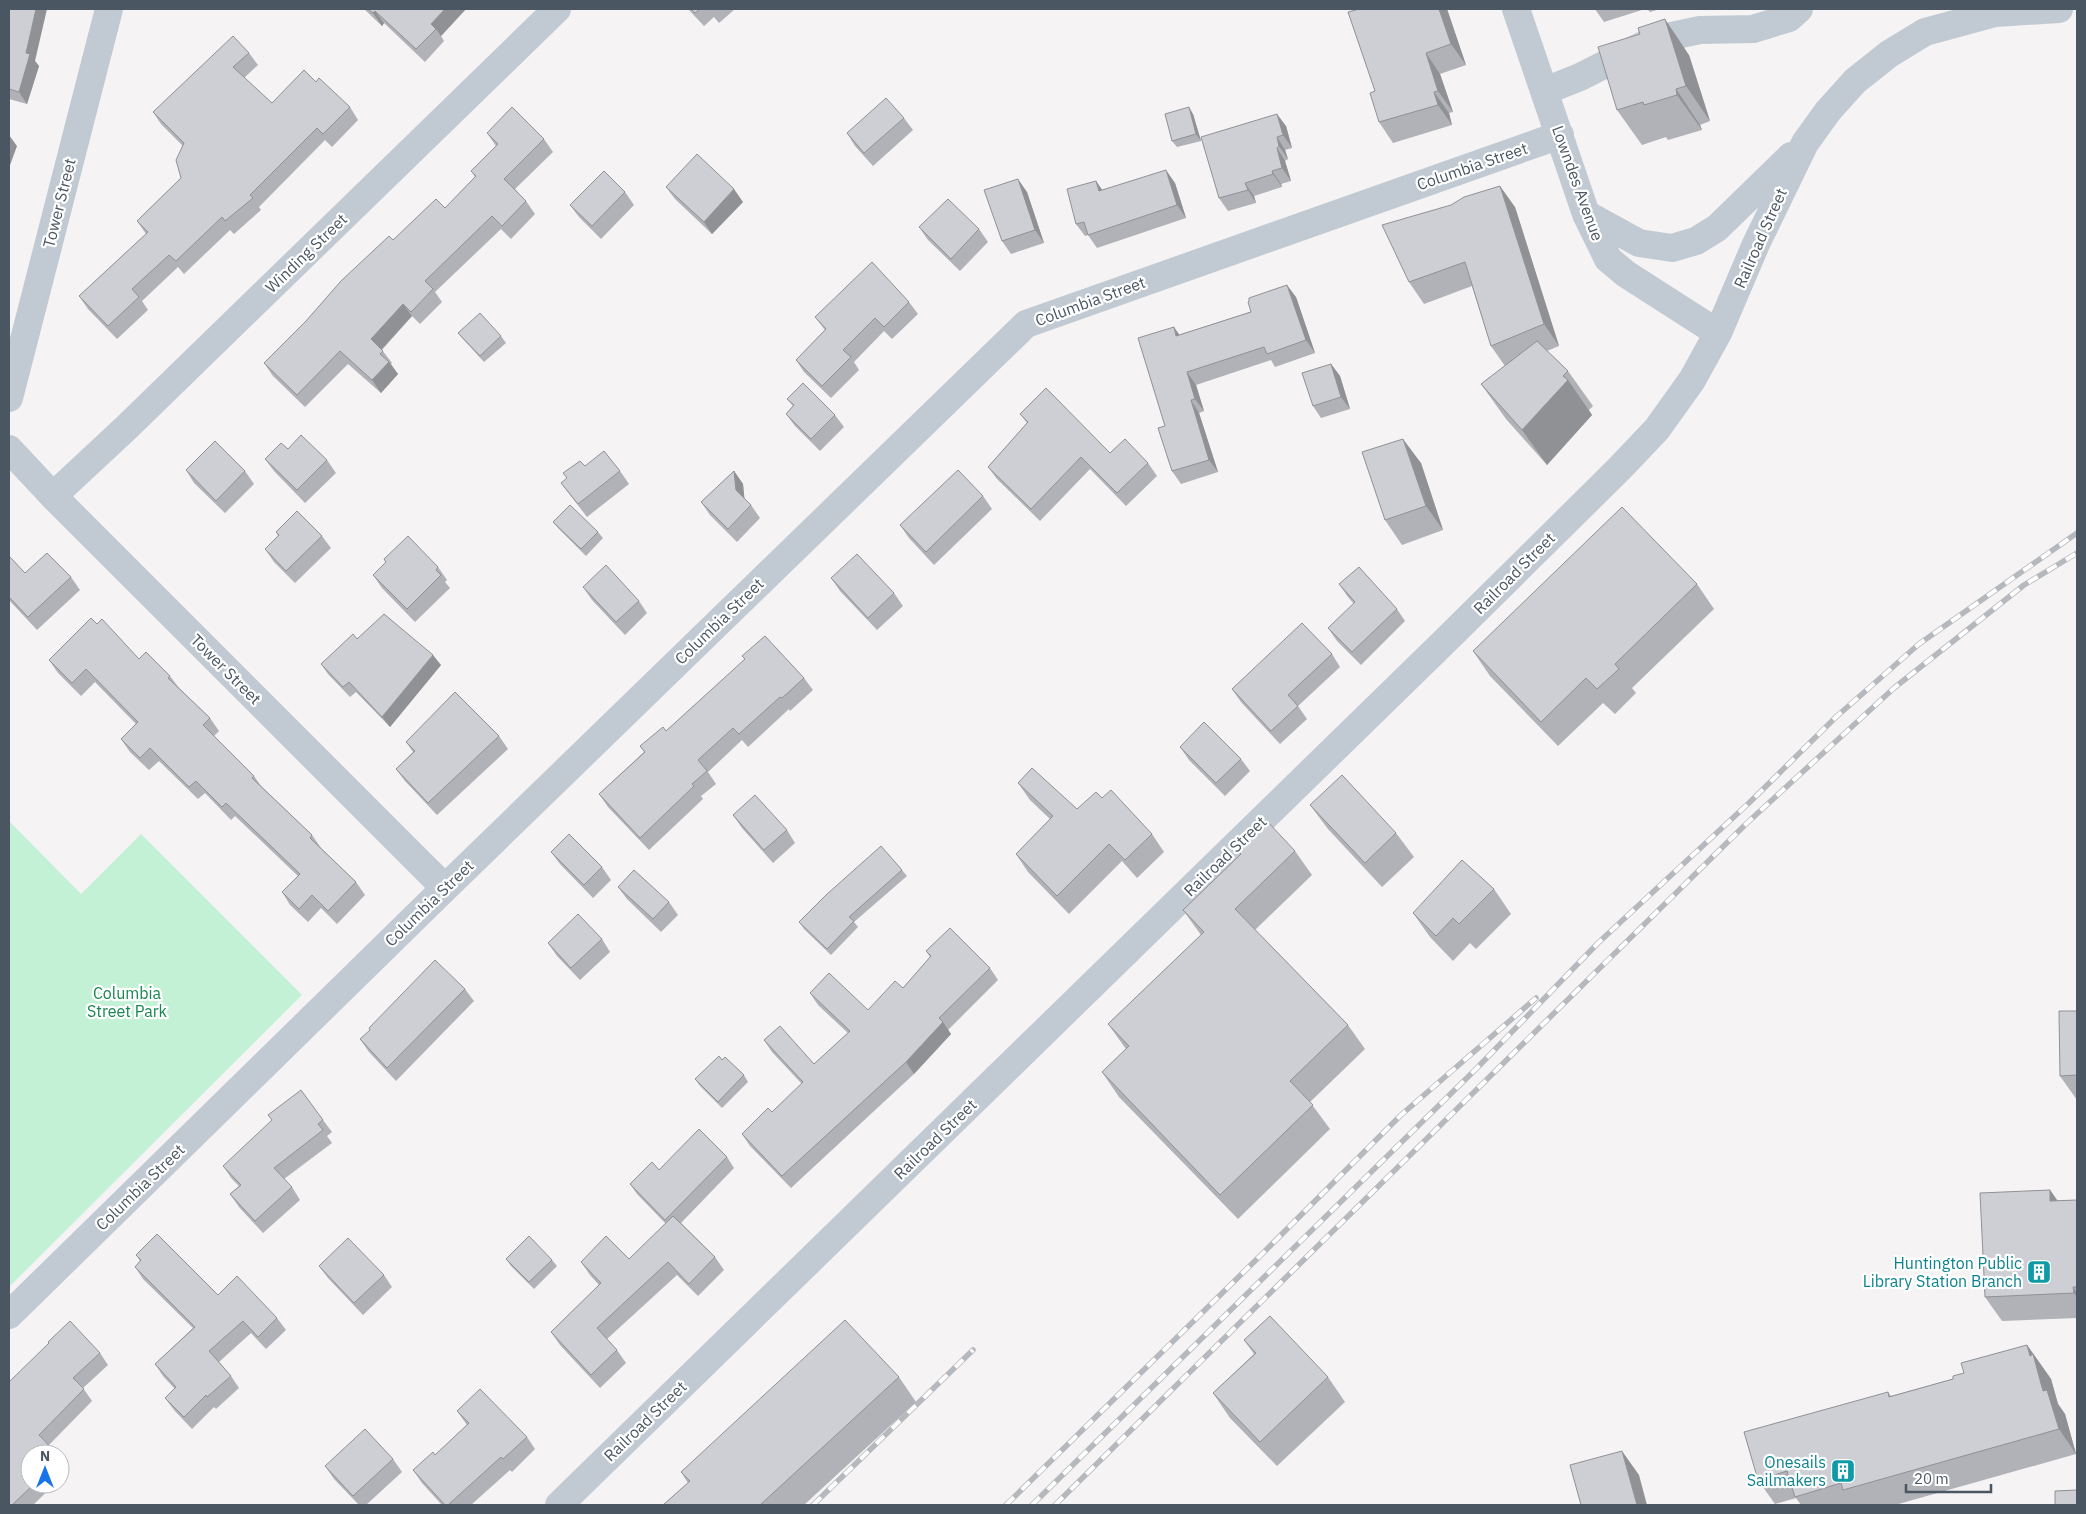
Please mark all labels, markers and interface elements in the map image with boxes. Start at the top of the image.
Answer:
street label: Lowndes Avenue [1548,123,1608,244]
street label: Columbia Street [1414,138,1530,194]
street label: Tower Street [38,156,80,250]
street label: Railroad Street [1729,185,1791,291]
street label: Winding Street [261,209,351,297]
street label: Columbia Street [1032,272,1148,330]
street label: Railroad Street [1469,528,1559,618]
street label: Columbia Street [670,574,768,668]
street label: Tower Street [187,630,265,708]
street label: Railroad Street [1179,812,1271,900]
street label: Columbia Street [380,856,478,950]
park label: Columbia Street Park [87,983,168,1021]
street label: Railroad Street [889,1095,981,1183]
street label: Columbia Street [91,1140,189,1234]
place label: Huntington Public Library Station Branch [1863,1253,2022,1291]
building icon: Huntington Public Library Station Branch [2026,1259,2052,1285]
street label: Railroad Street [599,1377,691,1465]
north arrow [20,1444,70,1494]
text: N [40,1447,50,1465]
place label: Onesails Sailmakers [1747,1452,1826,1490]
building icon: Onesails Sailmakers [1830,1458,1856,1484]
scale bar [1906,1462,1991,1494]
text: 20 m [1914,1469,1949,1488]

